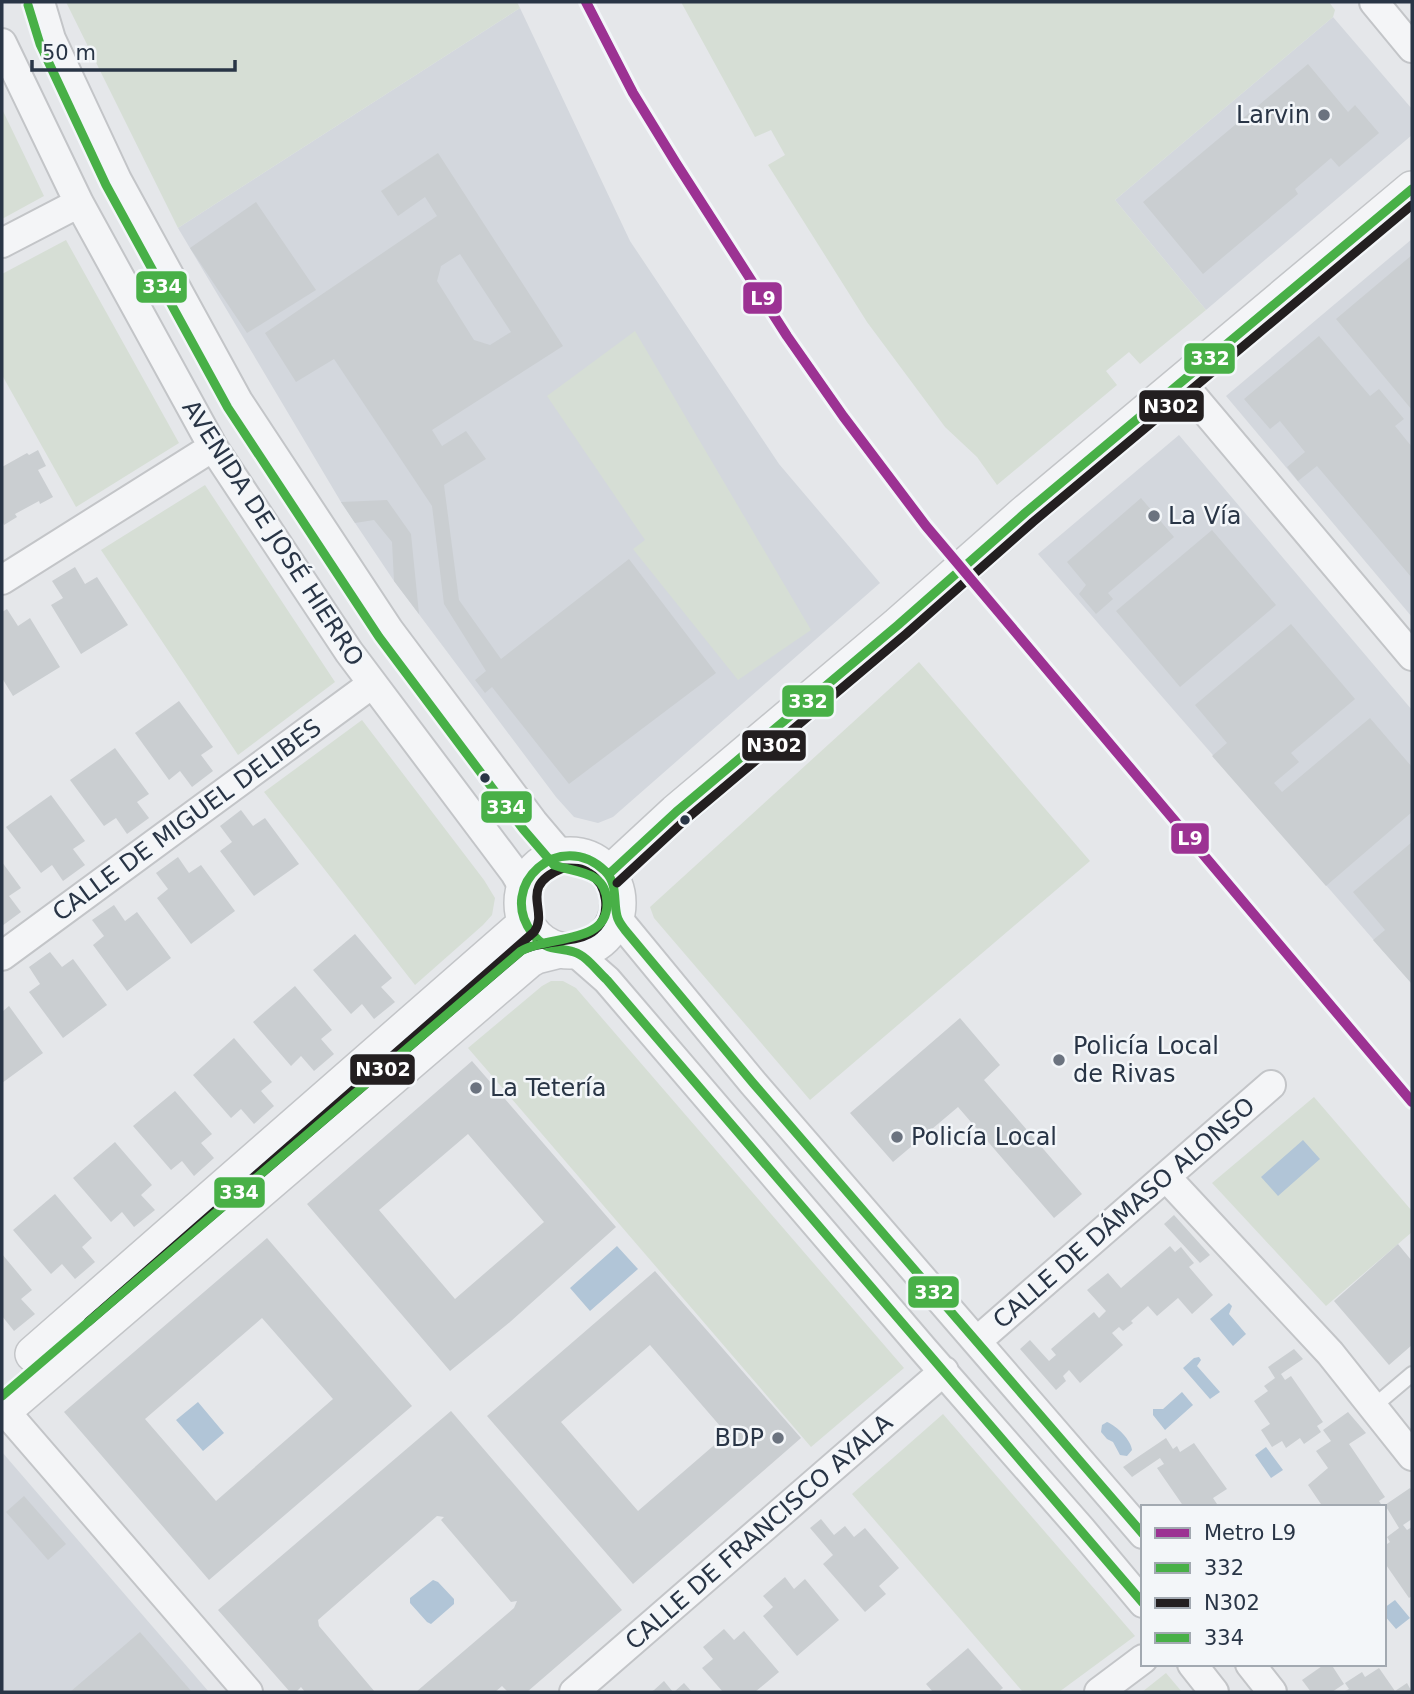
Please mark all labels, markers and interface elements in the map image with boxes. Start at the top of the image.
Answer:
scale bar [32,28,234,72]
text: 50 m [42,41,96,65]
place label: Larvin [1236,101,1310,129]
marker: Larvin [1316,107,1332,123]
line badge: 334 [135,270,188,304]
text: 334 [142,275,182,297]
line badge: L9 [742,281,783,315]
text: L9 [750,287,776,309]
line badge: 332 [1183,342,1236,375]
text: 332 [1190,347,1230,369]
line badge: N302 [1138,389,1205,423]
street label: AVENIDA DE JOSÉ HIERRO [176,394,370,671]
text: N302 [1143,395,1199,417]
place label: La Vía [1168,502,1242,530]
marker: La Vía [1146,508,1162,524]
line badge: 332 [781,684,835,718]
text: 332 [788,690,828,712]
street label: CALLE DE MIGUEL DELIBES [47,713,327,927]
line badge: N302 [741,729,807,762]
text: N302 [746,734,802,756]
unlabelled marker [478,771,492,785]
line badge: 334 [480,790,533,824]
text: 334 [486,796,526,818]
unlabelled marker [678,813,692,827]
line badge: L9 [1170,822,1210,855]
text: L9 [1177,827,1203,849]
place label: Policía Local de Rivas [1073,1032,1219,1088]
marker: Policía Local de Rivas [1051,1052,1067,1068]
line badge: N302 [349,1053,416,1086]
text: N302 [355,1058,411,1080]
place label: La Tetería [490,1074,606,1102]
marker: La Tetería [468,1080,484,1096]
street label: CALLE DE DÁMASO ALONSO [987,1091,1260,1334]
place label: Policía Local [911,1123,1057,1151]
marker: Policía Local [889,1129,905,1145]
line badge: 334 [213,1176,266,1209]
text: 334 [219,1181,259,1203]
line badge: 332 [907,1275,960,1309]
text: 332 [914,1281,954,1303]
street label: CALLE DE FRANCISCO AYALA [620,1408,899,1656]
place label: BDP [715,1424,764,1452]
marker: BDP [770,1430,786,1446]
legend [1141,1505,1386,1666]
text: Metro L9 [1204,1521,1296,1545]
text: 332 [1204,1556,1244,1580]
text: N302 [1204,1591,1260,1615]
text: 334 [1204,1626,1244,1650]

